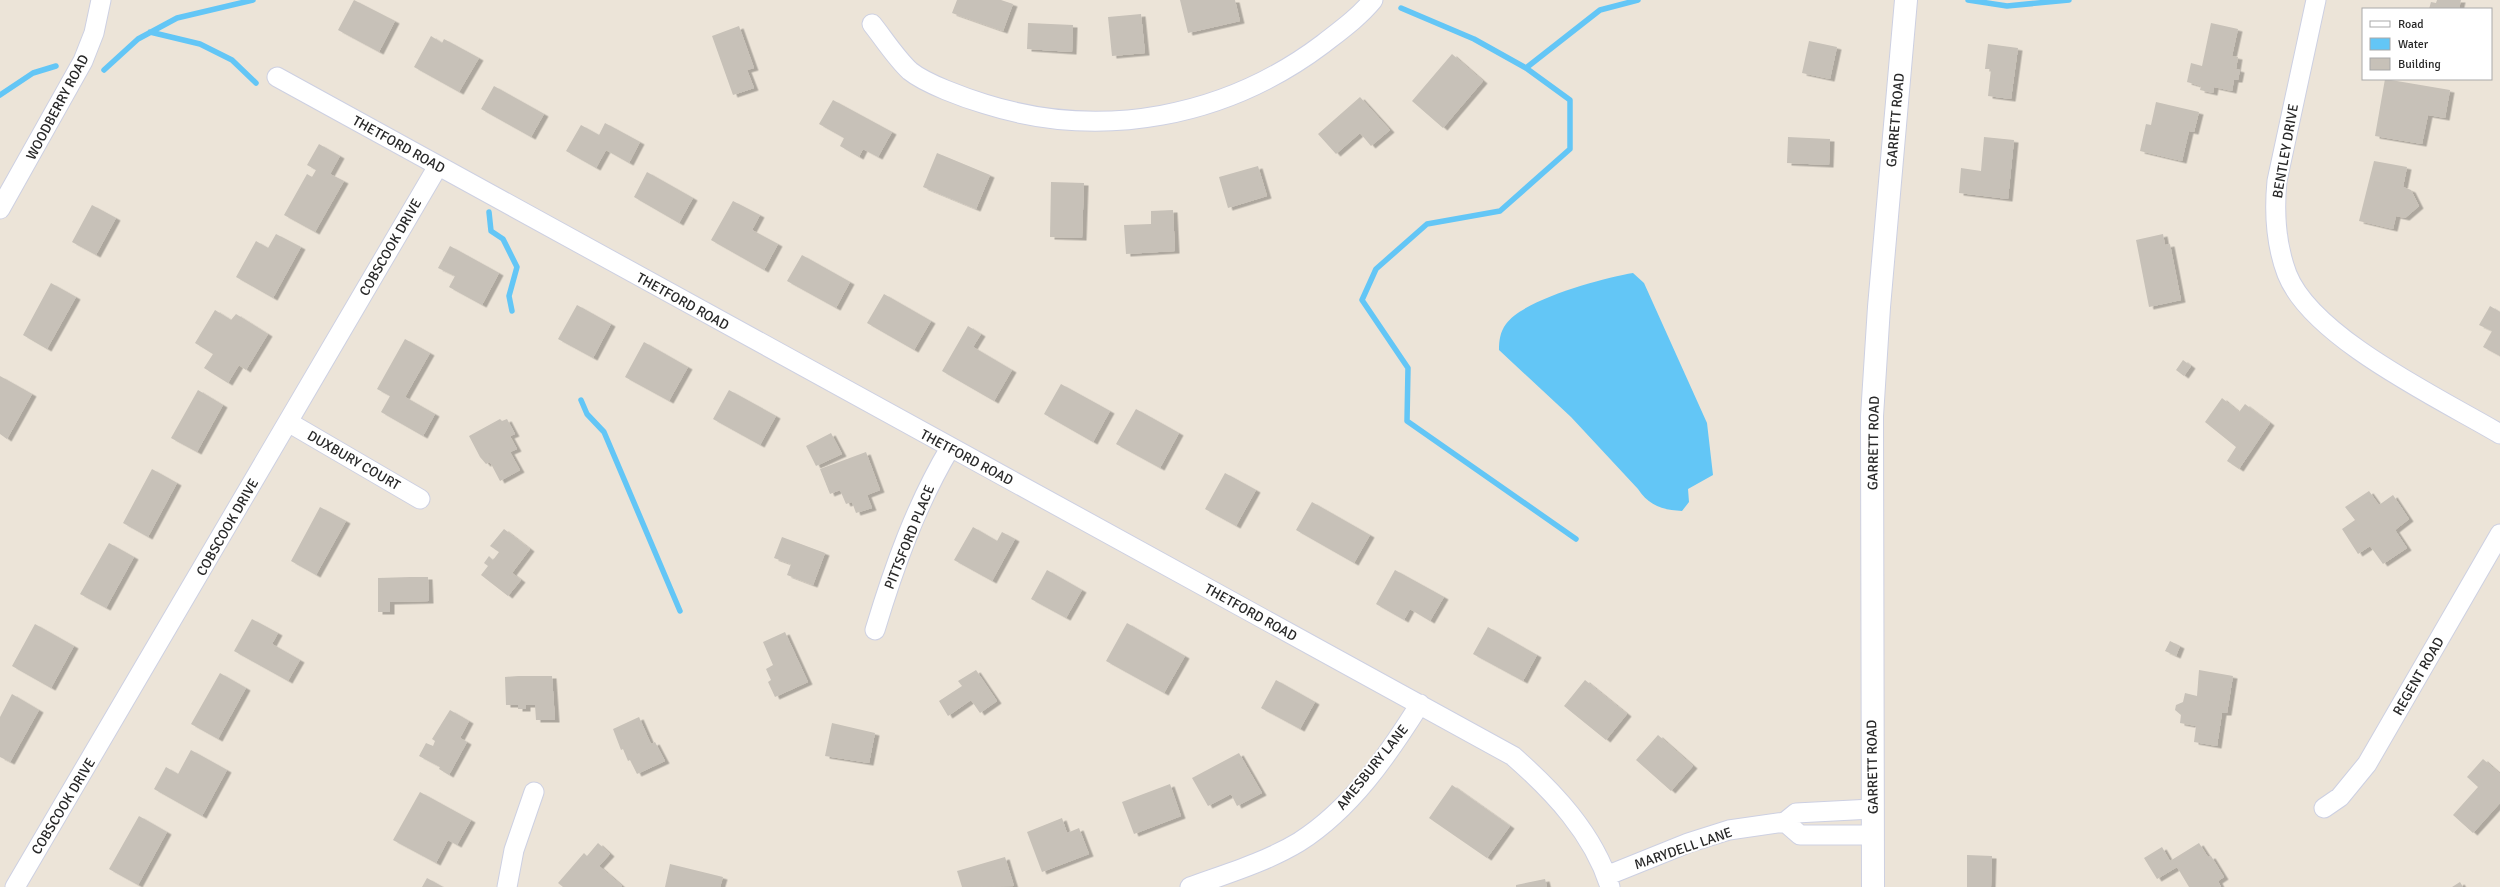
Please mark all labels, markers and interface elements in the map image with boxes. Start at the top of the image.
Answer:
legend [2362,8,2492,80]
text: Road [2398,17,2424,32]
text: Water [2398,37,2429,52]
street label: WOODBERRY ROAD [22,52,92,163]
text: Building [2398,57,2441,72]
street label: GARRETT ROAD [1883,72,1908,168]
street label: BENTLEY DRIVE [2269,102,2302,200]
street label: THETFORD ROAD [350,112,448,177]
street label: COBSCOOK DRIVE [356,196,425,299]
street label: THETFORD ROAD [634,269,732,334]
street label: GARRETT ROAD [1864,396,1883,490]
street label: THETFORD ROAD [917,426,1016,489]
street label: DUXBURY COURT [304,427,403,494]
street label: COBSCOOK DRIVE [193,476,262,579]
street label: PITTSFORD PLACE [881,483,938,592]
street label: THETFORD ROAD [1202,580,1300,645]
street label: REGENT ROAD [2389,634,2448,718]
street label: GARRETT ROAD [1863,720,1882,814]
street label: AMESBURY LANE [1333,721,1412,813]
street label: COBSCOOK DRIVE [28,755,99,858]
street label: MARYDELL LANE [1632,824,1734,873]

